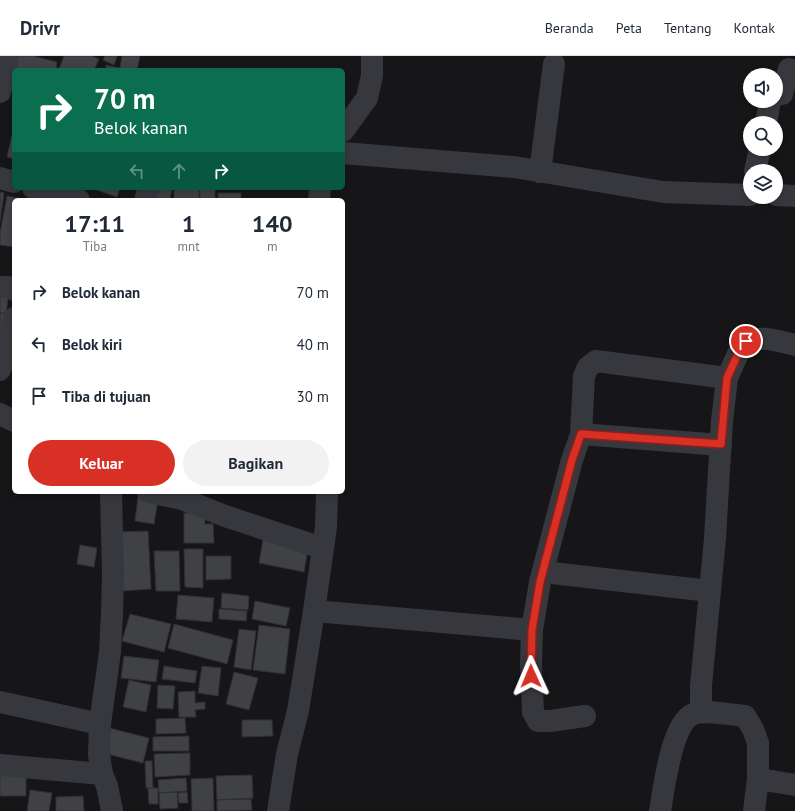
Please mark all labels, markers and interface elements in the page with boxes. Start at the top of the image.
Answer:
text: Drivr [20,16,60,40]
text: Beranda [545,19,594,37]
text: Peta [616,19,642,37]
text: Tentang [664,19,712,37]
text: Kontak [734,19,775,37]
map controls [743,68,783,204]
button: sound [743,68,783,108]
text: 70 m [94,80,155,117]
icon: right [28,84,80,136]
text: Belok kanan [94,116,188,139]
button: search [743,116,783,156]
icon: left [126,160,148,182]
icon: ahead [168,160,190,182]
icon: right [210,160,232,182]
button: layers [743,164,783,204]
text: 17:11 [64,208,125,239]
text: 1 [182,208,195,239]
text: 140 [252,208,293,239]
text: Tiba [83,238,107,255]
text: mnt [177,238,200,255]
text: m [267,238,278,255]
icon: right [28,281,50,303]
text: Belok kanan [62,283,140,302]
text: 70 m [296,283,329,302]
pin [729,324,763,358]
icon: arrive [735,330,757,352]
icon: left [28,333,50,355]
text: Belok kiri [62,335,122,354]
text: 40 m [296,335,329,354]
icon: arrive [28,385,50,407]
text: Tiba di tujuan [62,387,151,406]
text: 30 m [296,387,329,406]
button: Keluar [28,440,175,486]
button: Bagikan [183,440,329,486]
position arrow [510,655,552,697]

